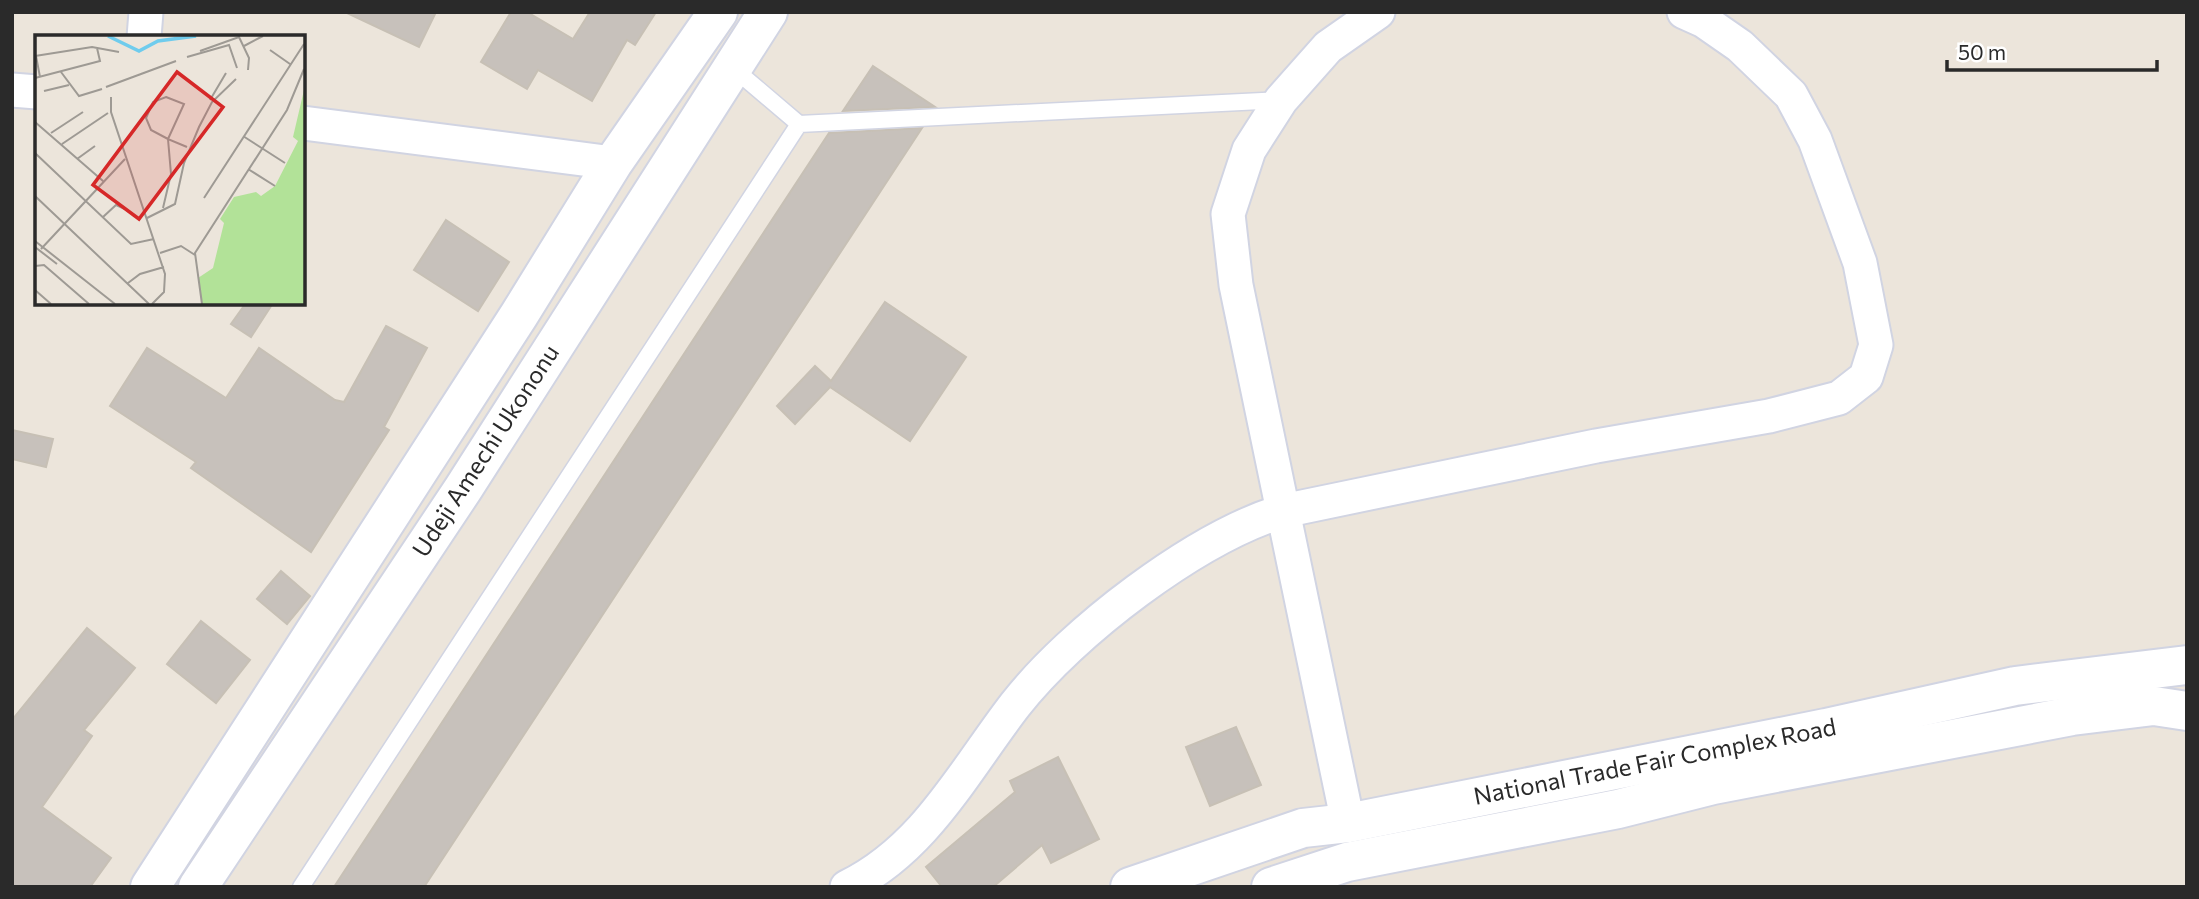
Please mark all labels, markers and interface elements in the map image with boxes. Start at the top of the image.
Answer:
scale bar [1947,28,2157,72]
inset map [35,35,304,304]
text: 50 m [1958,39,2006,64]
street label: Udeji Amechi Ukononu [405,339,564,562]
street label: National Trade Fair Complex Road [1471,711,1838,810]

